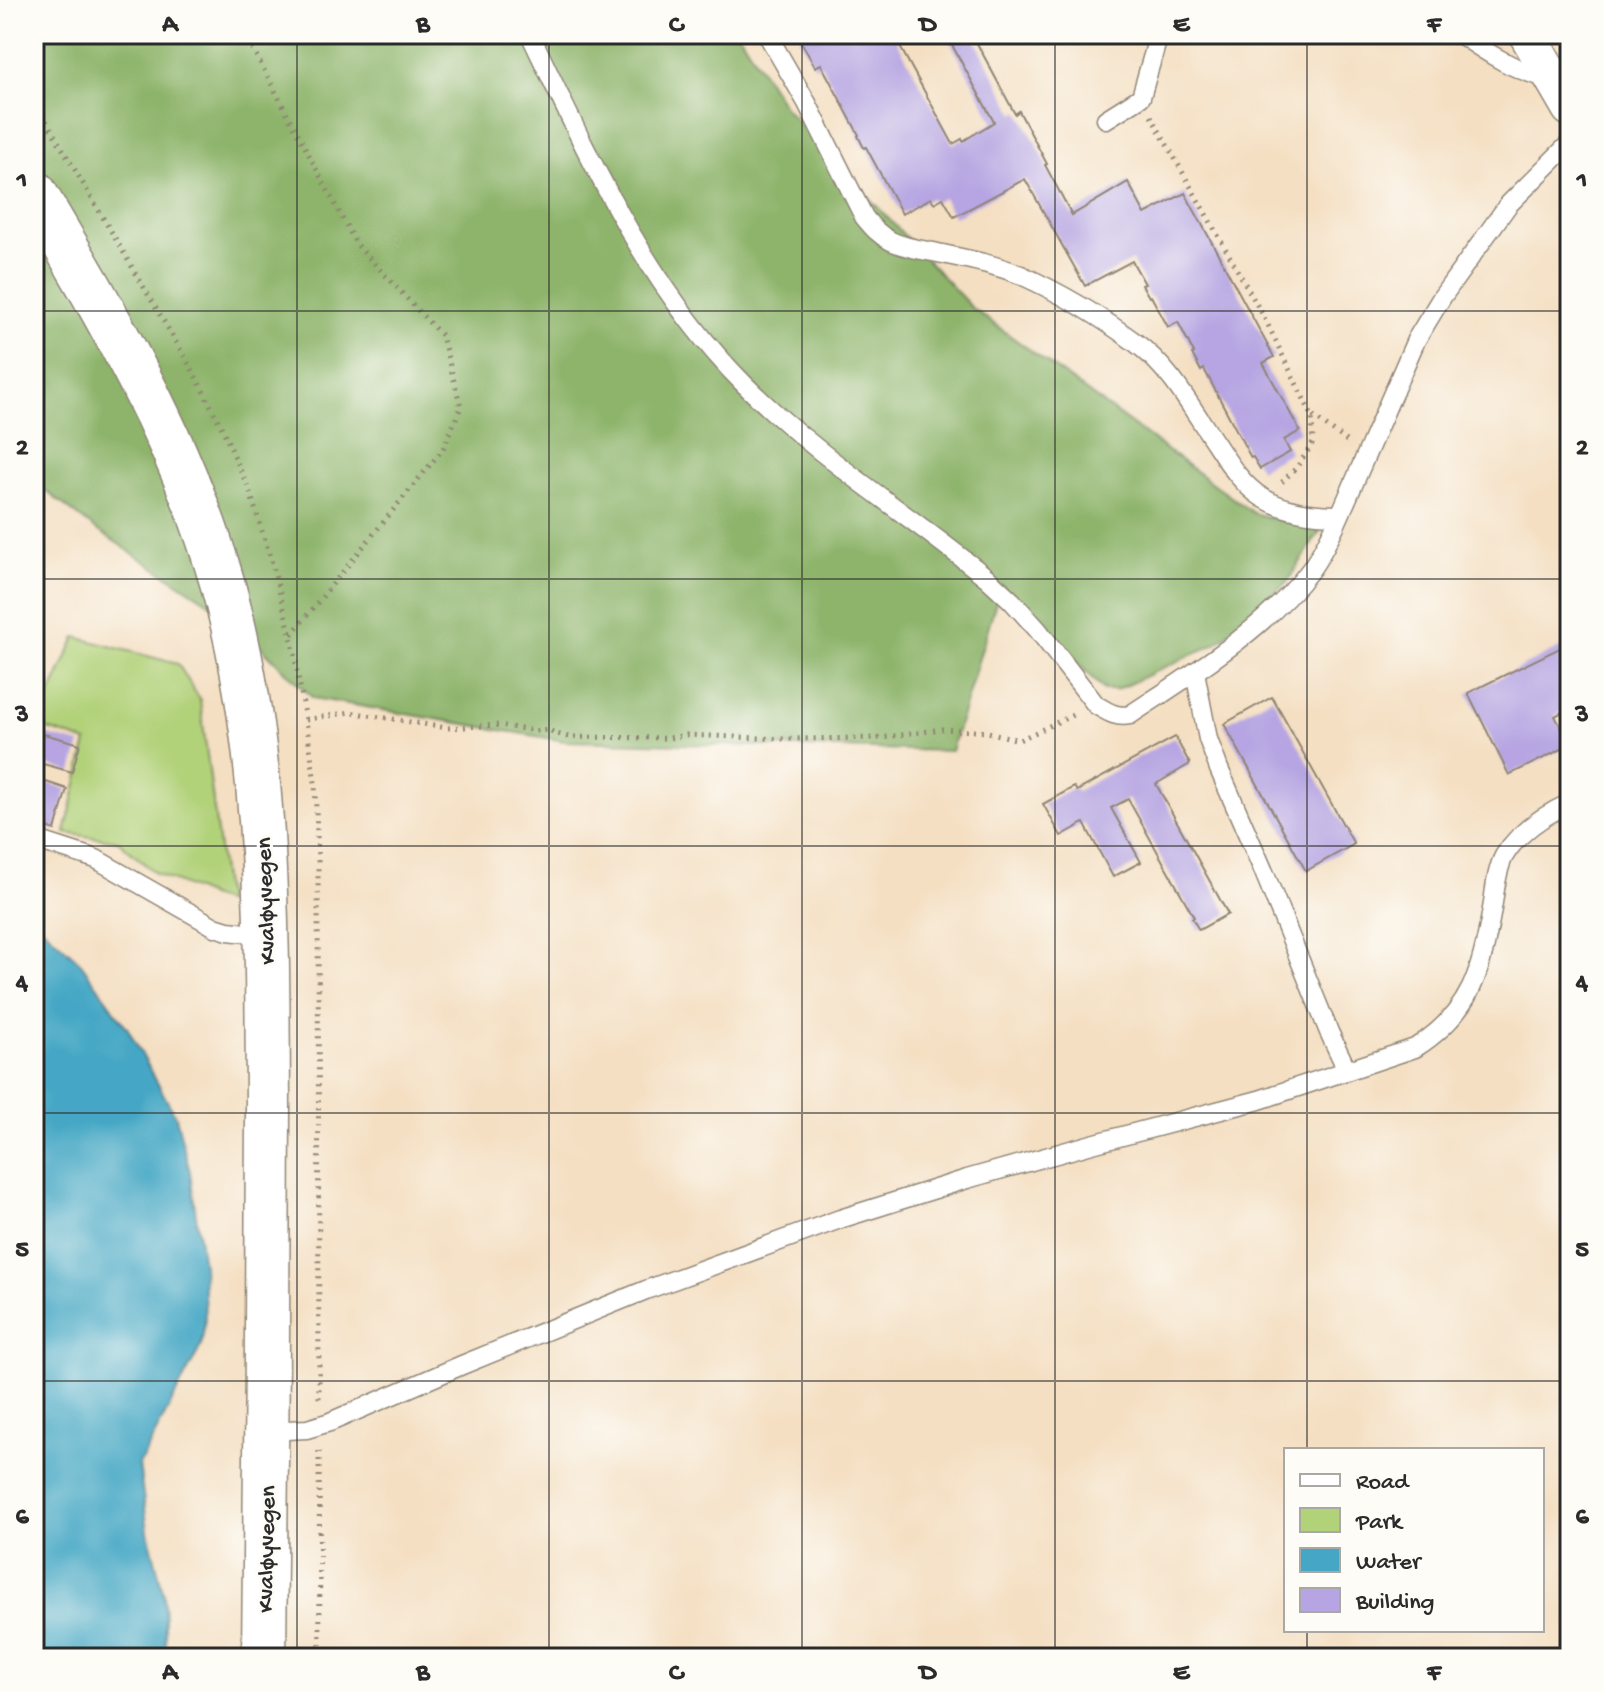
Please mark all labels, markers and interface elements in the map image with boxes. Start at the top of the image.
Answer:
text: A [161,11,179,42]
text: B [415,11,431,42]
text: C [669,11,686,42]
text: D [918,11,938,42]
text: E [1173,11,1191,42]
text: F [1426,11,1442,42]
text: 1 [16,167,27,198]
text: 1 [1576,167,1587,198]
text: 2 [16,434,29,465]
text: 2 [1576,434,1589,465]
text: 3 [14,701,29,732]
text: 3 [1574,701,1589,732]
street label: Kvaløyvegen [251,836,284,965]
text: 4 [15,969,29,1000]
text: 4 [1575,969,1589,1000]
text: 5 [15,1236,29,1267]
text: 5 [1575,1236,1589,1267]
legend [1284,1448,1544,1632]
text: Road [1356,1469,1410,1498]
street label: Kvaløyvegen [253,1485,284,1613]
text: 6 [15,1503,29,1534]
text: 6 [1575,1503,1589,1534]
text: Park [1355,1509,1404,1538]
text: Water [1356,1549,1423,1578]
text: Building [1355,1589,1434,1618]
text: A [161,1659,179,1690]
text: B [415,1659,431,1690]
text: C [669,1659,686,1690]
text: D [918,1659,938,1690]
text: E [1173,1659,1191,1690]
text: F [1426,1659,1442,1690]

